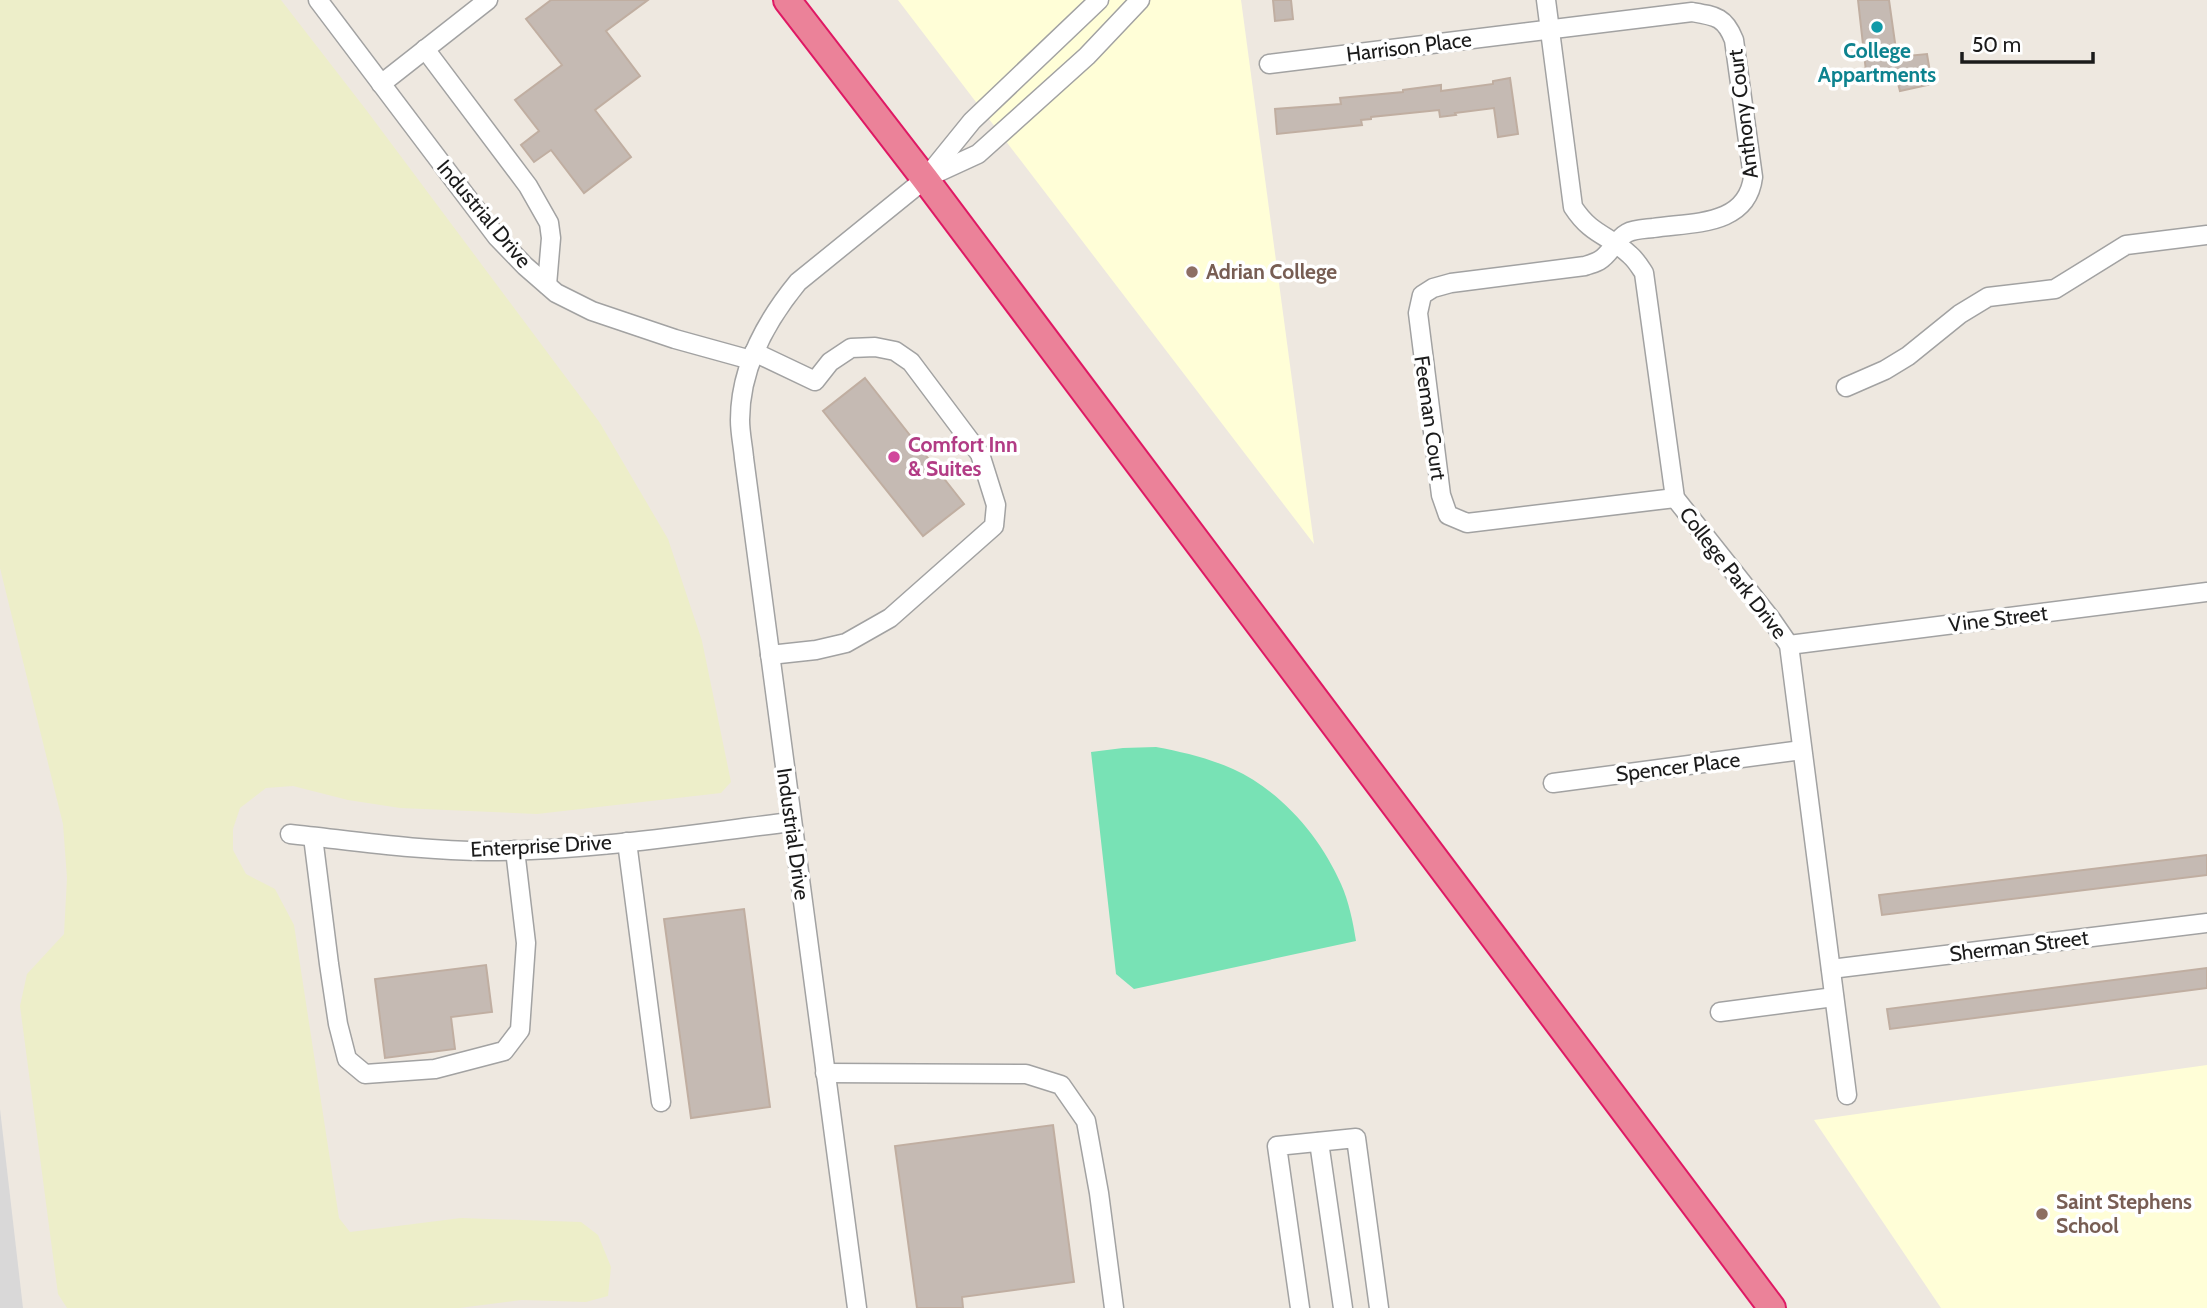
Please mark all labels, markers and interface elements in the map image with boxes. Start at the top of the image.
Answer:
marker: College Appartments [1869,19,1885,35]
scale bar [1962,21,2093,65]
street label: Harrison Place [1345,26,1473,67]
text: 50 m [1972,32,2021,57]
place label: College Appartments [1818,38,1936,87]
street label: Anthony Court [1722,48,1763,180]
street label: Industrial Drive [432,155,537,273]
place label: Adrian College [1206,259,1337,284]
marker: Adrian College [1184,264,1200,280]
street label: Feeman Court [1409,354,1452,482]
place label: Comfort Inn & Suites [908,432,1018,481]
marker: Comfort Inn & Suites [886,449,902,465]
street label: College Park Drive [1674,502,1793,644]
street label: Vine Street [1947,600,2049,637]
street label: Spencer Place [1614,746,1742,787]
street label: Industrial Drive [772,766,815,902]
street label: Enterprise Drive [470,829,612,862]
street label: Sherman Street [1948,925,2090,966]
place label: Saint Stephens School [2056,1189,2192,1238]
marker: Saint Stephens School [2034,1206,2050,1222]

